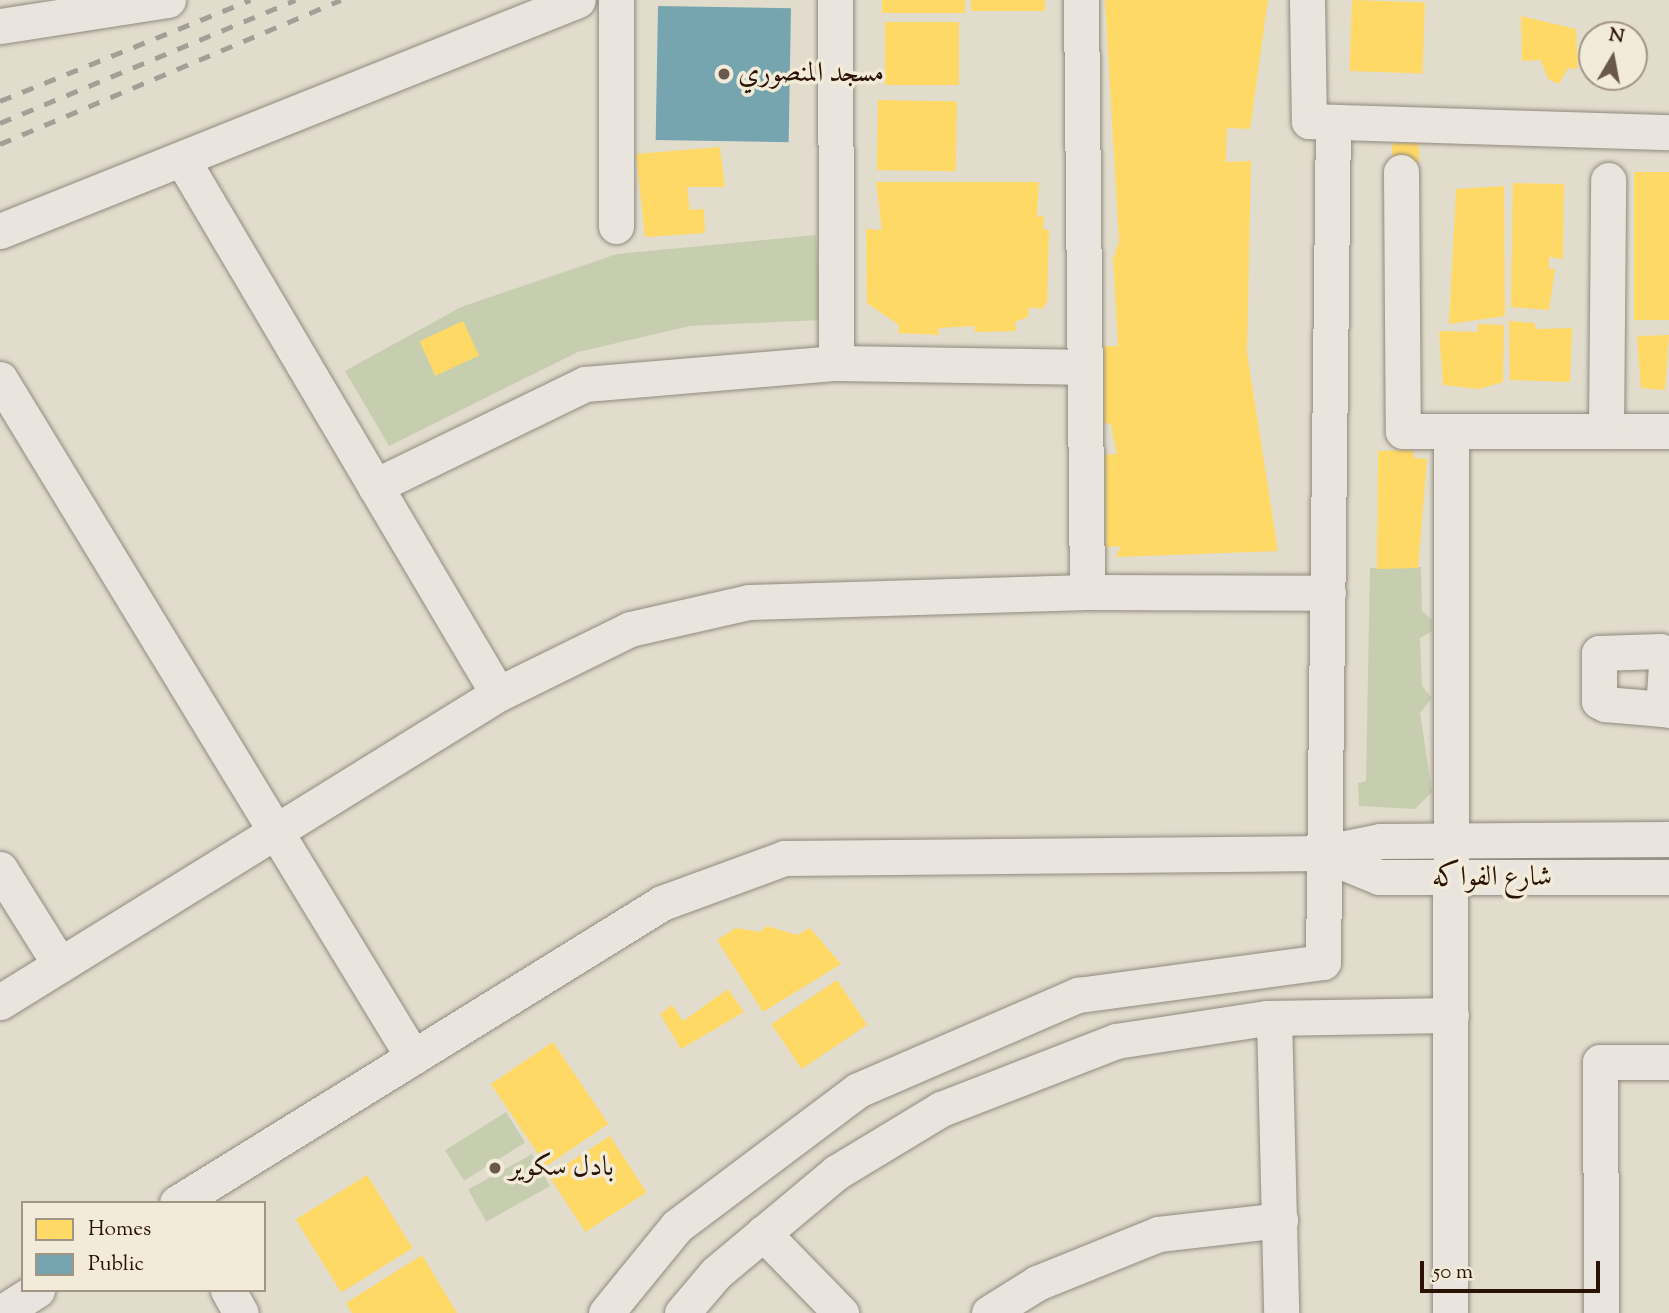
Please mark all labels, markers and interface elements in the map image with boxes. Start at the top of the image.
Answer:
north arrow [1578,21,1648,91]
text: N [1607,22,1626,51]
place label: مسجد المنصوري [738,57,884,91]
marker: مسجد المنصوري [716,66,732,82]
street label: شارع الفواكه [1432,861,1552,895]
place label: بادل سكوير [509,1151,614,1185]
marker: بادل سكوير [487,1160,503,1176]
legend [21,1201,266,1292]
text: Homes [88,1215,151,1245]
scale bar [1424,1246,1604,1290]
text: Public [88,1250,144,1280]
text: 50 m [1433,1258,1473,1288]

